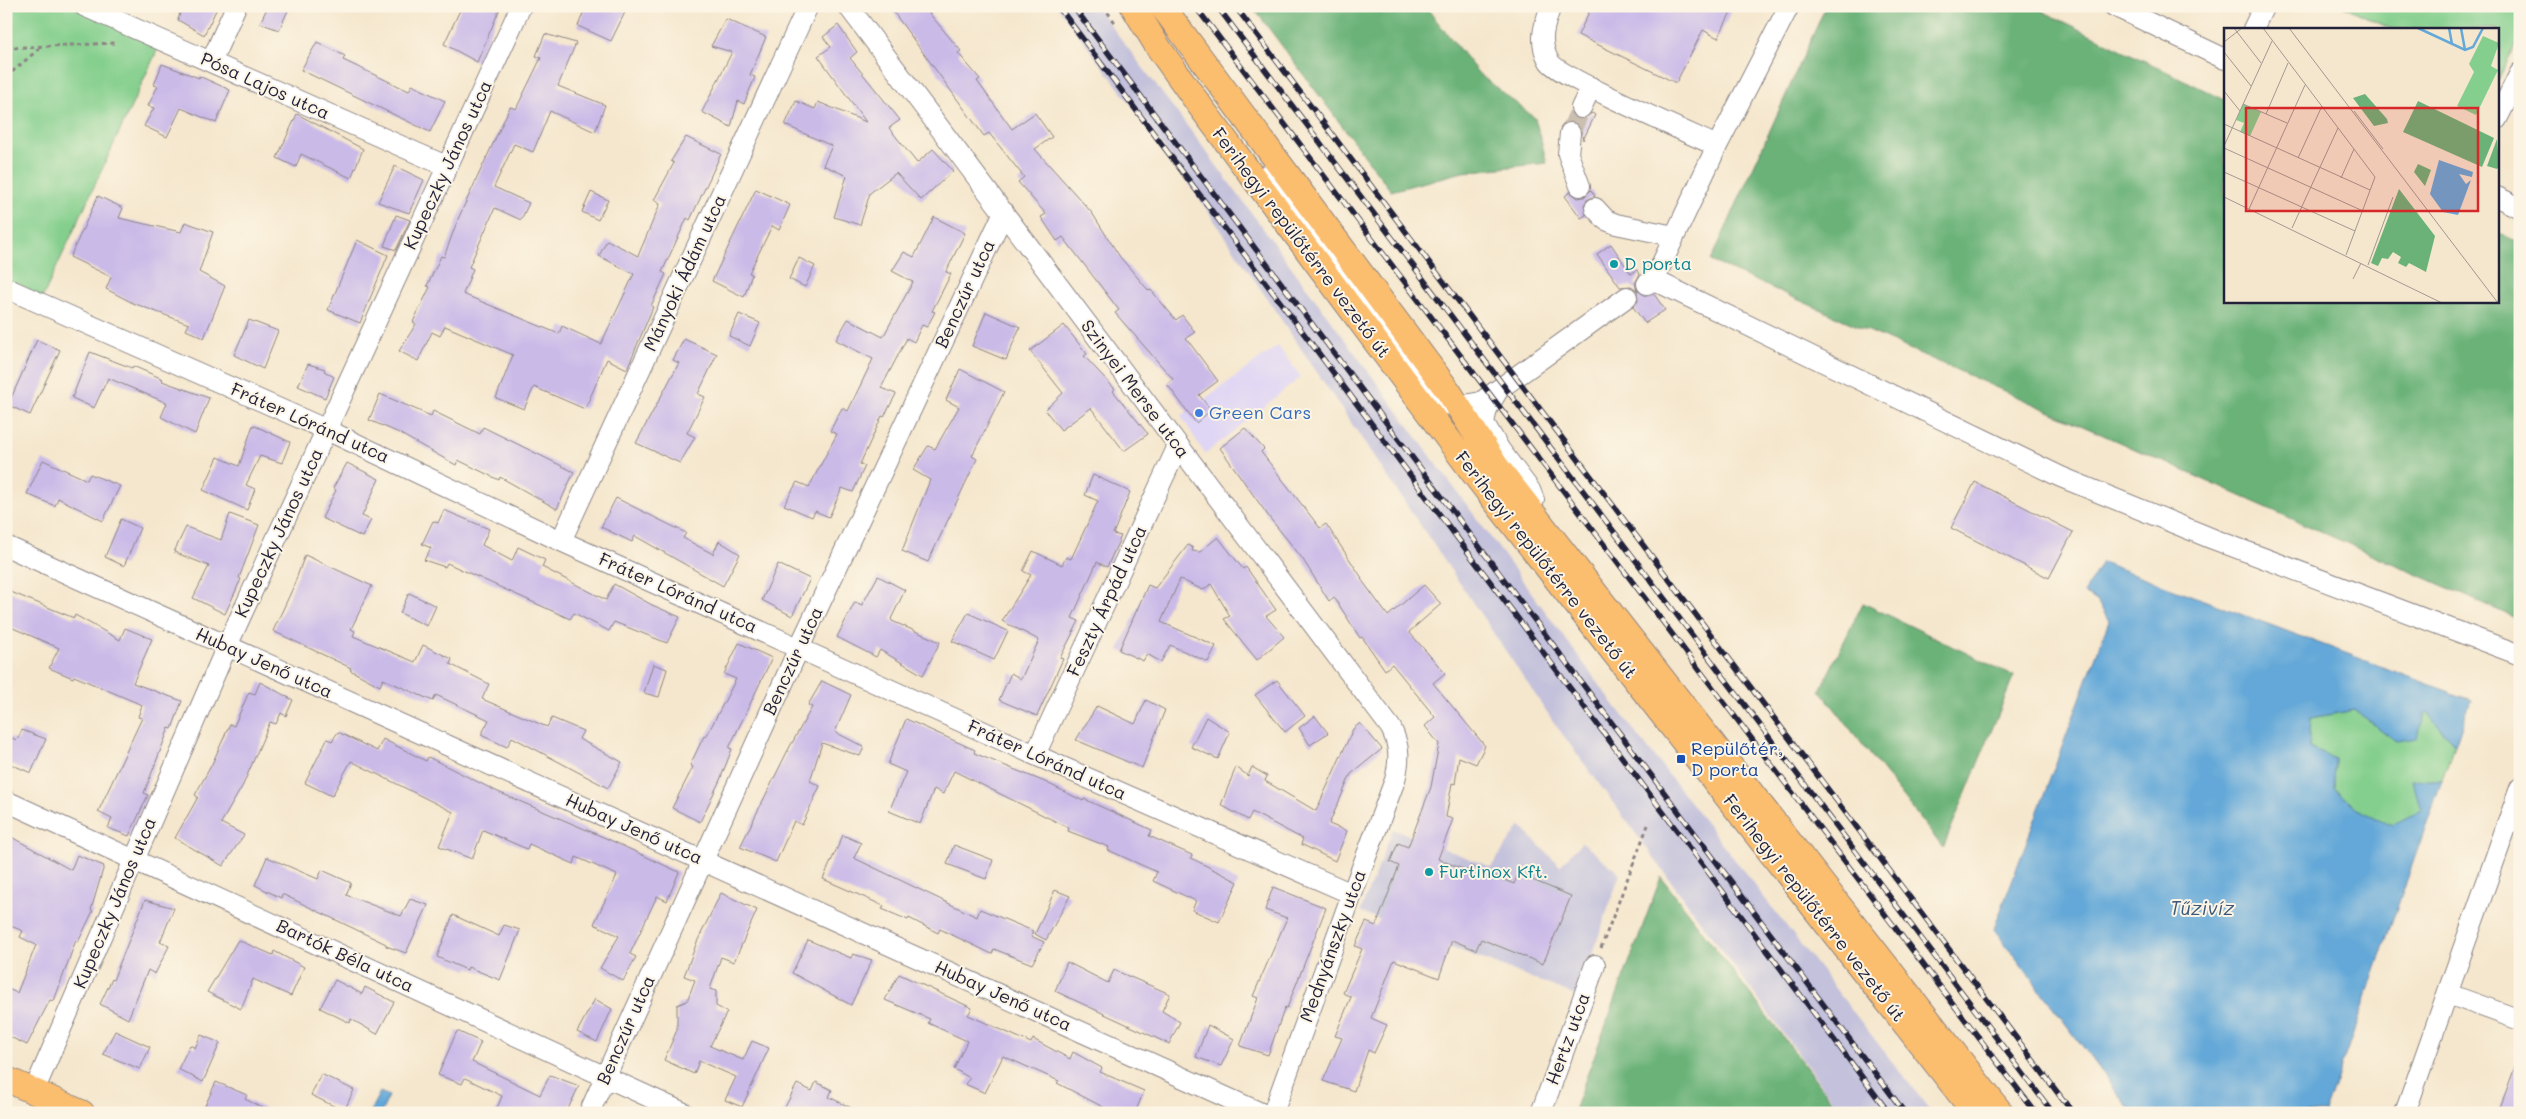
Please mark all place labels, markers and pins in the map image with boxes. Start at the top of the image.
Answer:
place label: D porta [1624,251,1692,275]
marker: D porta [1608,258,1620,270]
place label: Green Cars [1209,400,1311,424]
marker: Green Cars [1193,407,1205,419]
place label: Repülőtér, D porta [1691,736,1783,781]
marker: Repülőtér, D porta [1675,753,1687,765]
place label: Furtinox Kft. [1439,859,1548,883]
marker: Furtinox Kft. [1423,866,1435,878]

